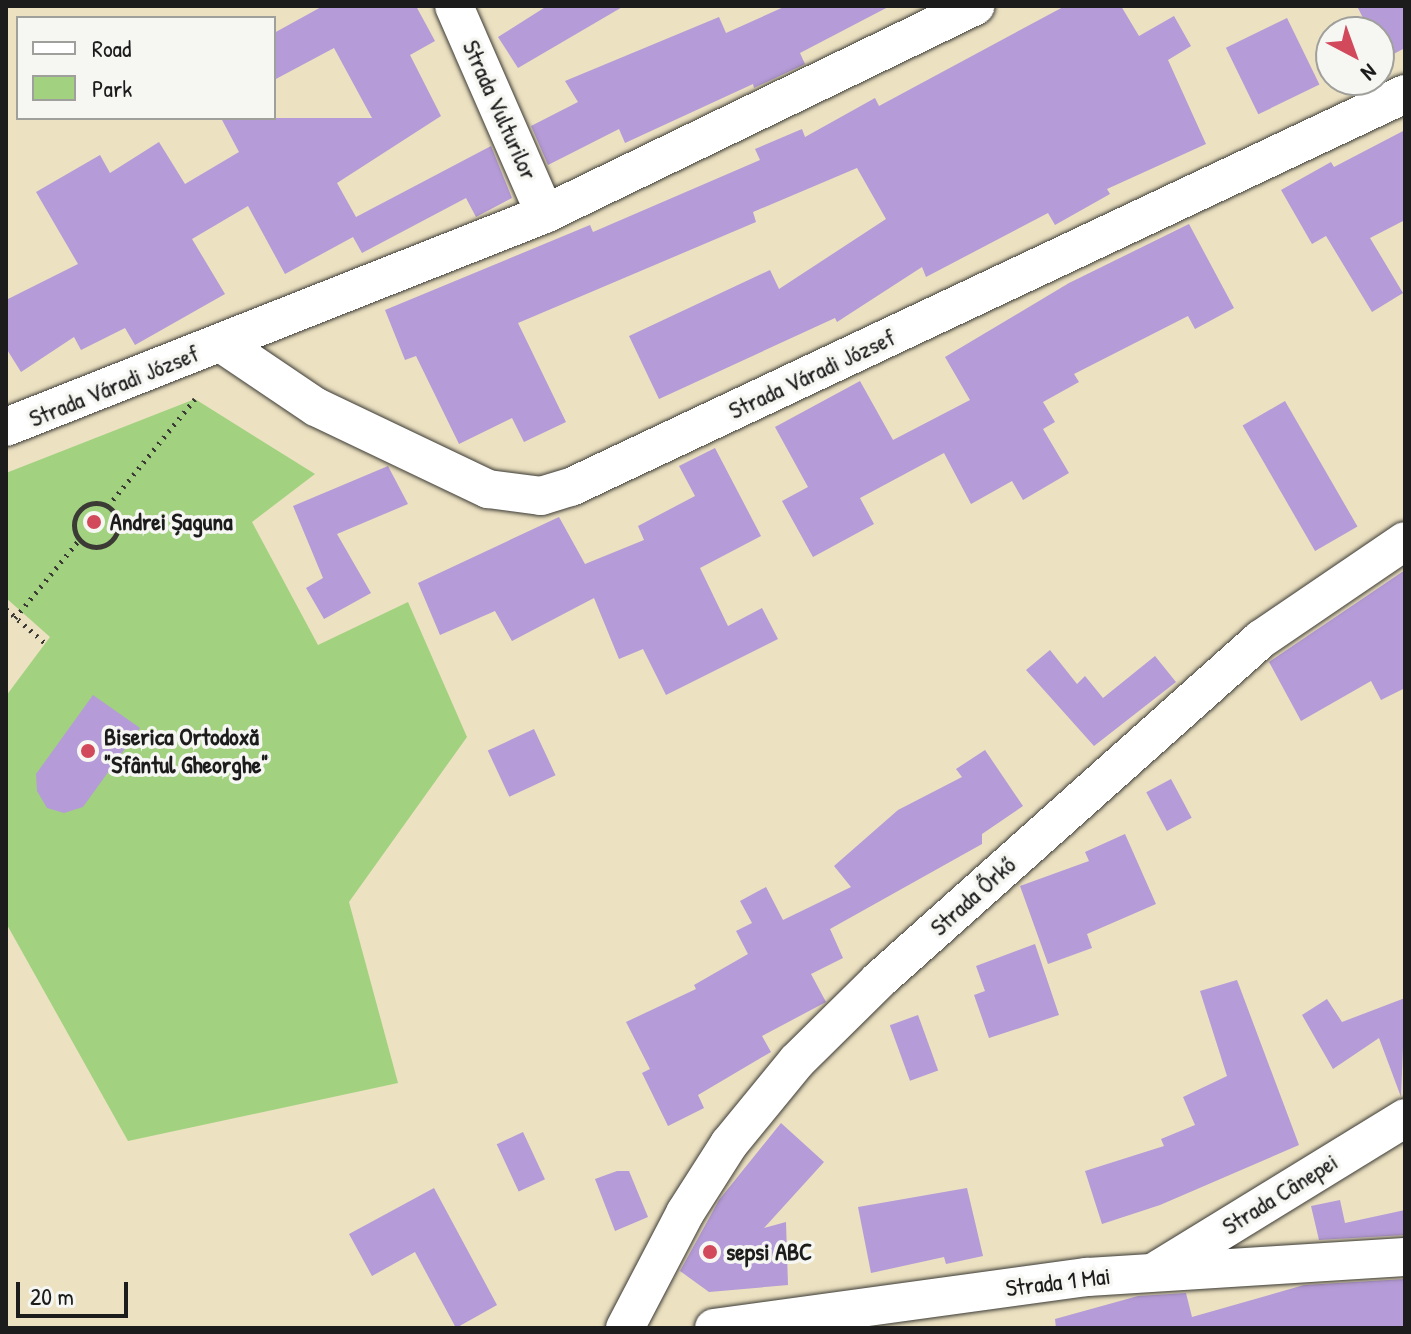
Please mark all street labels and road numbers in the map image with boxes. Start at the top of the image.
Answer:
street label: Strada Vulturilor [456,36,544,184]
street label: Strada Váradi József [724,323,900,425]
street label: Strada Váradi József [25,339,203,433]
street label: Strada Őrkő [925,850,1021,942]
street label: Strada Cânepei [1217,1147,1343,1241]
street label: Strada 1 Mai [1004,1261,1112,1303]

